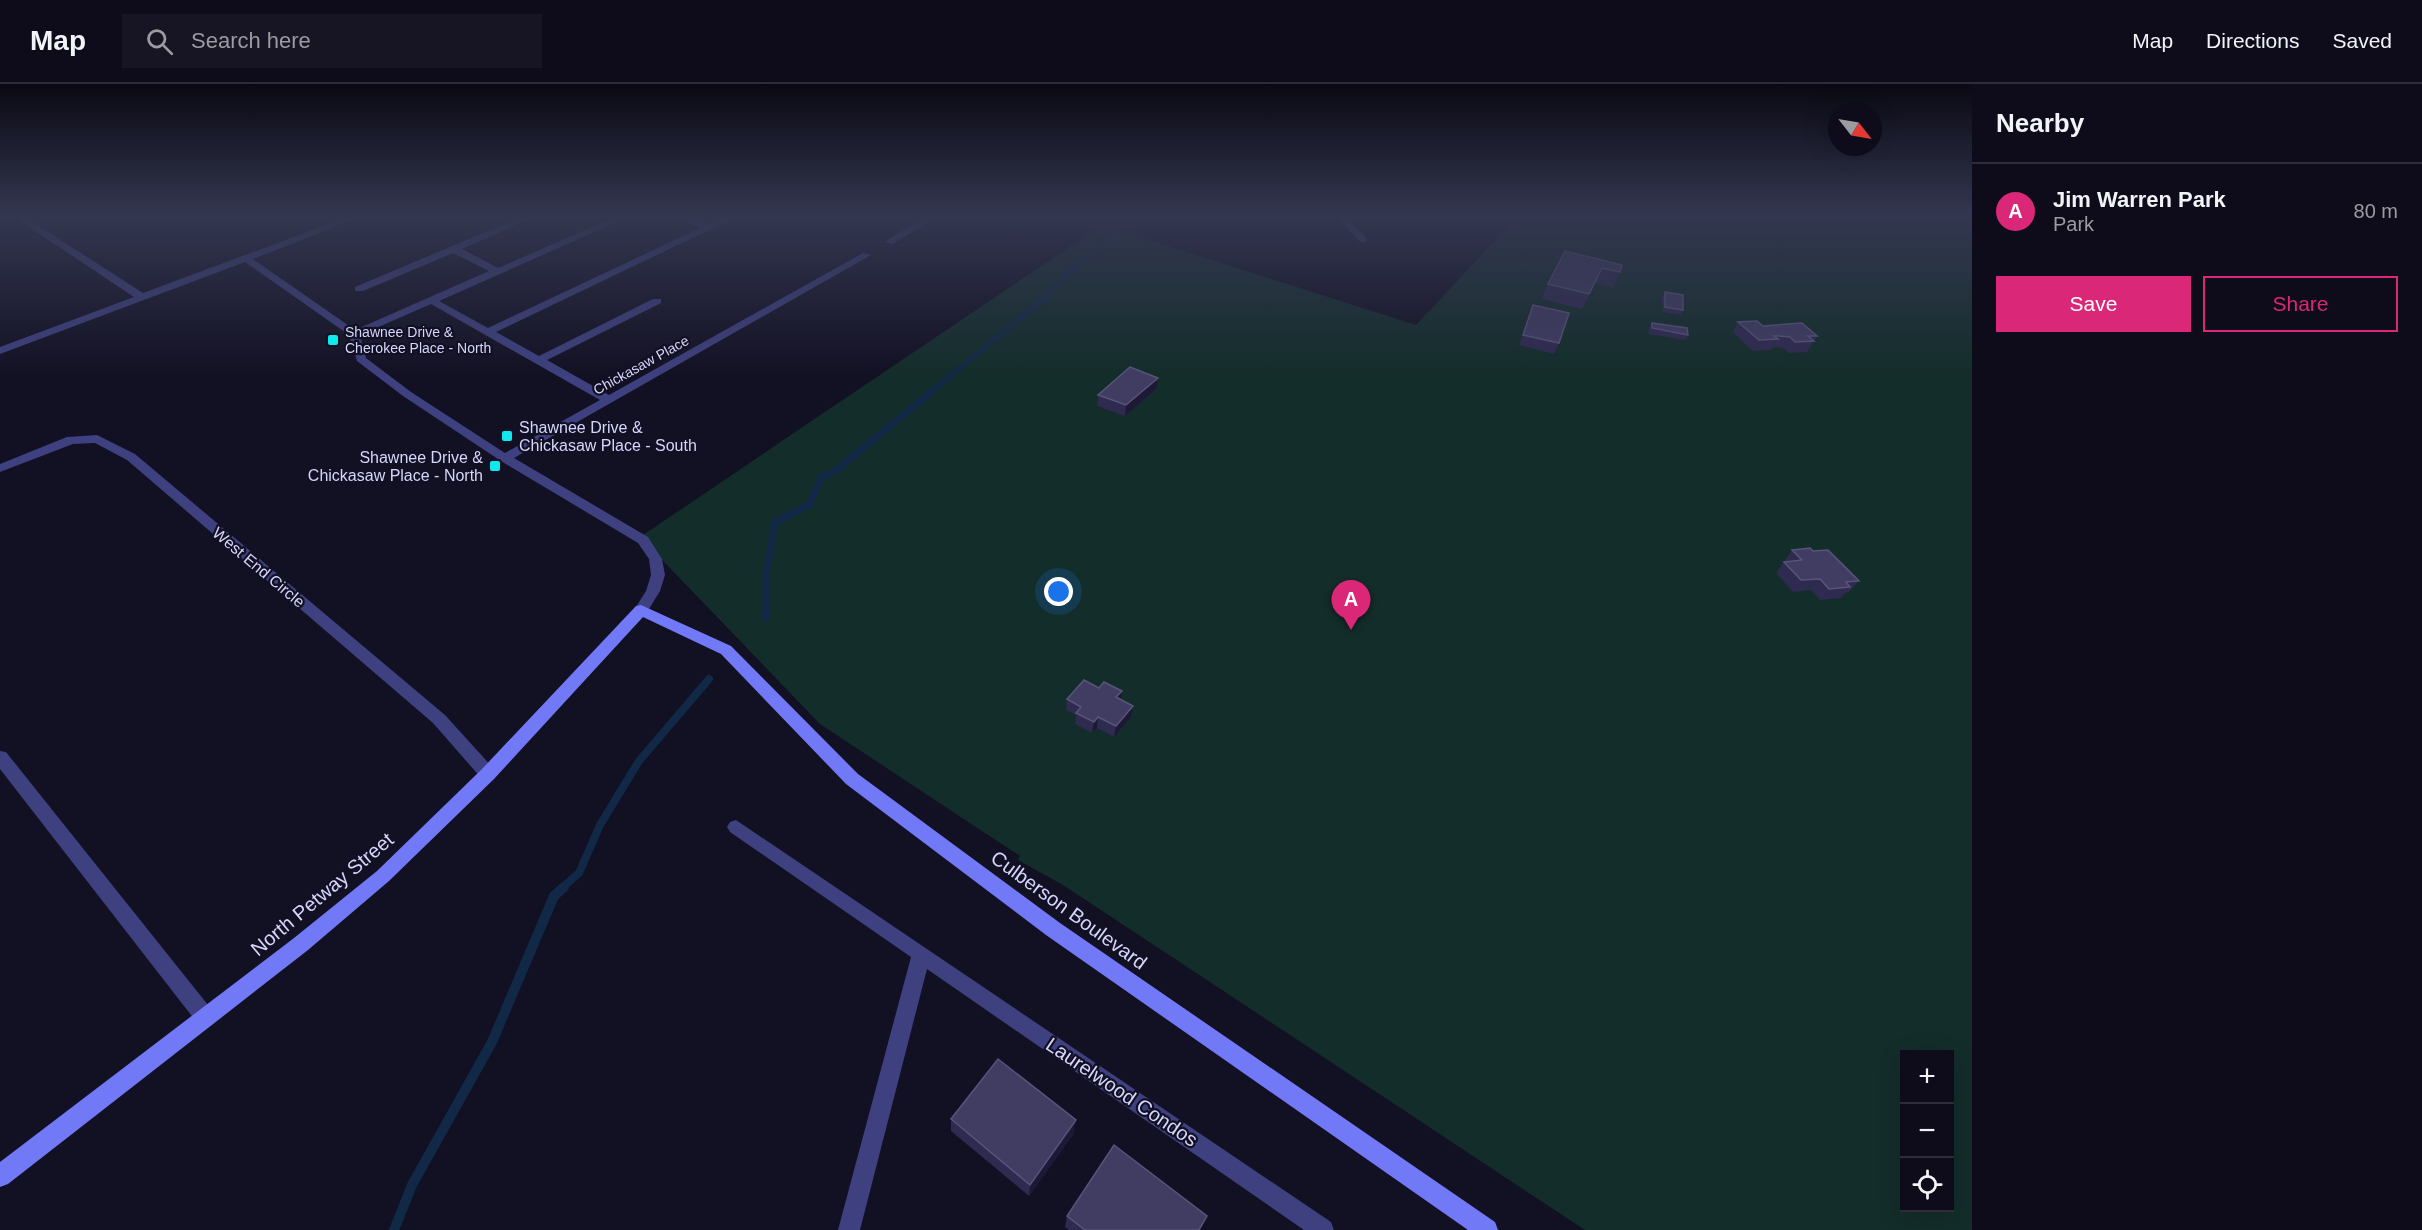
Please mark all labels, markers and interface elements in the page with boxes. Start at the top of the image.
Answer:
search box [122,14,542,68]
text: Map [30,25,86,56]
icon: search [143,25,176,58]
text: Search here [191,28,311,53]
text: Map [2132,29,2173,52]
text: Directions [2206,29,2299,52]
text: Saved [2332,29,2392,52]
north arrow [1828,102,1882,156]
text: Nearby [1996,108,2084,138]
text: Jim Warren Park [2053,187,2226,212]
text: A [2008,200,2023,222]
text: 80 m [2354,200,2398,222]
text: Park [2053,213,2094,235]
button: Save [1996,276,2191,332]
button: Share [2203,276,2398,332]
place label: Shawnee Drive & Cherokee Place - North [345,324,491,356]
street label: Chickasaw Place [591,332,692,398]
marker: Shawnee Drive & Cherokee Place - North [326,333,340,347]
place label: Shawnee Drive & Chickasaw Place - South [519,419,697,454]
marker: Shawnee Drive & Chickasaw Place - South [500,429,514,443]
place label: Shawnee Drive & Chickasaw Place - North [308,449,483,484]
marker: Shawnee Drive & Chickasaw Place - North [488,459,502,473]
street label: West End Circle [209,524,308,611]
your location [1044,577,1073,606]
pin: A [1332,580,1370,630]
street label: North Petway Street [246,828,398,960]
street label: Culberson Boulevard [987,846,1151,974]
street label: Laurelwood Condos [1042,1033,1202,1151]
map controls [1900,1050,1954,1212]
button: + [1900,1050,1954,1104]
button: − [1900,1104,1954,1158]
button: locate [1900,1158,1954,1212]

